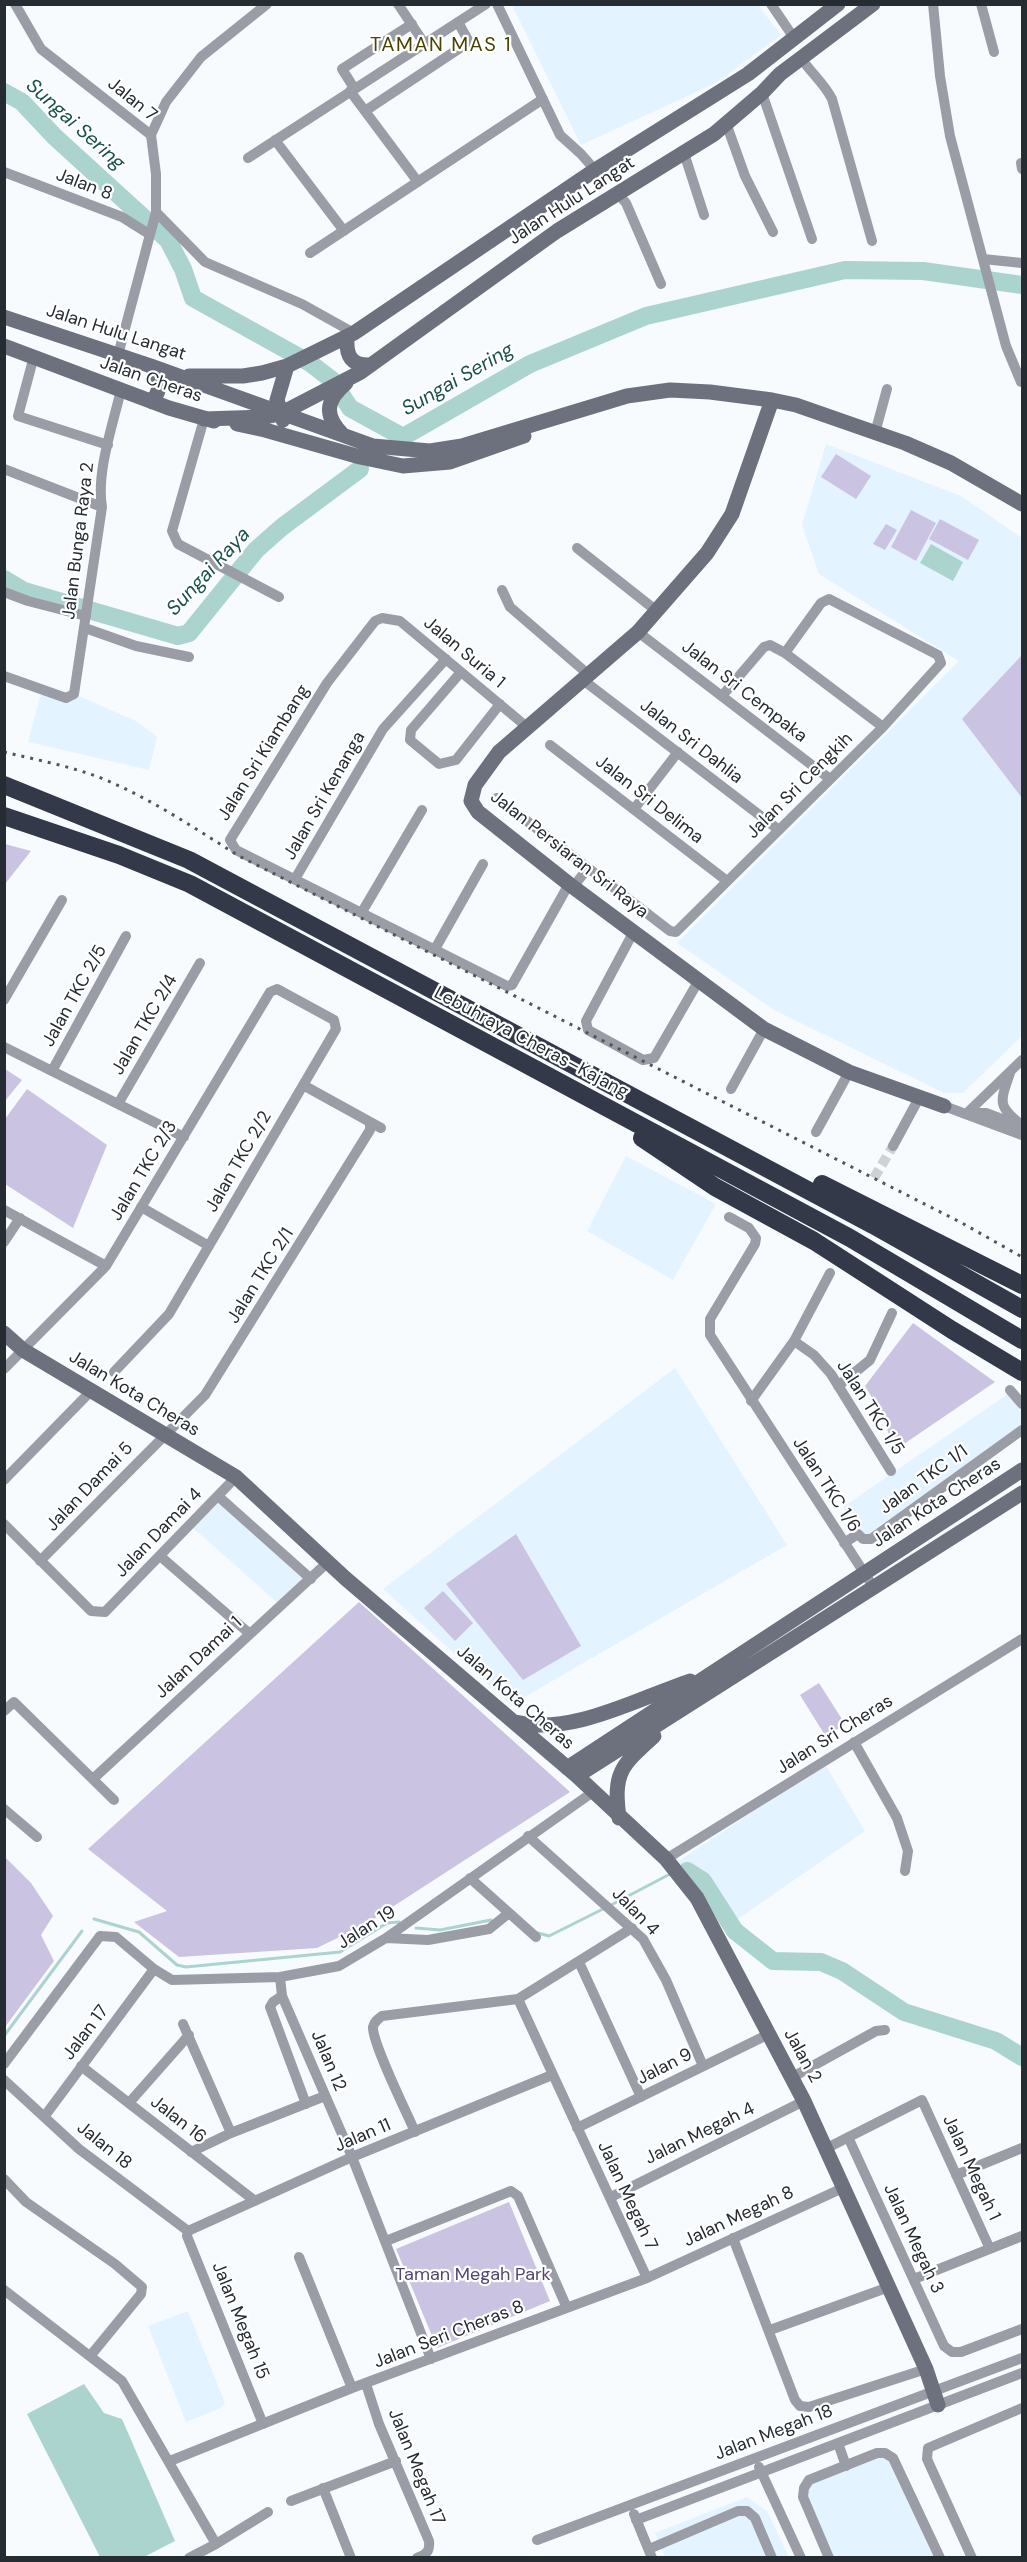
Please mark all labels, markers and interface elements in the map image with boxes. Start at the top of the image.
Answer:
district label: TAMAN MAS 1 [370,34,512,58]
water label: Sungai Sering [21,74,129,176]
street label: Jalan 7 [103,74,161,126]
street label: Jalan Hulu Langat [505,152,639,250]
street label: Jalan 8 [53,164,115,206]
street label: Jalan Hulu Langat [43,300,189,366]
water label: Sungai Sering [398,338,518,422]
street label: Jalan Cheras [97,352,205,408]
street label: Jalan Bunga Raya 2 [59,461,99,621]
water label: Sungai Raya [162,523,256,621]
street label: Jalan Suria 1 [419,613,509,693]
street label: Jalan Sri Cempaka [677,636,811,748]
street label: Jalan Sri Kiambang [213,681,315,825]
street label: Jalan Sri Dahlia [635,695,747,789]
street label: Jalan Sri Kenanga [280,728,370,864]
street label: Jalan Sri Cengkih [742,728,858,844]
street label: Jalan Sri Delima [591,751,707,849]
street label: Jalan Persiaran Sri Raya [486,787,652,923]
street label: Jalan TKC 2/5 [38,941,112,1051]
street label: Jalan TKC 2/4 [108,971,182,1079]
street label: Lebuhraya Cheras–Kajang [430,983,632,1103]
street label: Jalan TKC 2/2 [201,1108,277,1216]
street label: Jalan TKC 2/3 [106,1117,182,1225]
street label: Jalan TKC 2/1 [223,1224,299,1328]
street label: Jalan Kota Cheras [65,1346,203,1442]
street label: Jalan TKC 1/5 [831,1357,909,1459]
street label: Jalan TKC 1/6 [787,1434,865,1536]
street label: Jalan Damai 5 [42,1438,138,1536]
street label: Jalan TKC 1/1 [876,1441,972,1519]
street label: Jalan Kota Cheras [869,1453,1005,1553]
street label: Jalan Damai 4 [111,1484,207,1582]
street label: Jalan Damai 1 [151,1612,247,1704]
street label: Jalan Kota Cheras [452,1641,578,1755]
street label: Jalan Sri Cheras [773,1691,897,1779]
street label: Jalan 4 [607,1883,663,1941]
street label: Jalan 19 [334,1902,400,1954]
street label: Jalan 17 [58,2001,114,2065]
street label: Jalan 2 [778,2025,826,2087]
street label: Jalan 12 [306,2027,350,2095]
street label: Jalan 9 [634,2044,696,2090]
street label: Jalan 16 [146,2092,210,2148]
street label: Jalan Megah 4 [642,2098,758,2170]
street label: Jalan Megah 1 [937,2112,1005,2224]
street label: Jalan 11 [332,2115,394,2157]
street label: Jalan 18 [72,2117,136,2175]
street label: Jalan Megah 7 [592,2138,662,2254]
street label: Jalan Megah 3 [878,2181,948,2297]
street label: Jalan Megah 8 [681,2182,797,2252]
street label: Jalan Megah 15 [207,2259,273,2383]
park label: Taman Megah Park [395,2264,551,2286]
street label: Jalan Seri Cheras 8 [371,2296,527,2374]
street label: Jalan Megah 18 [712,2401,836,2465]
street label: Jalan Megah 17 [383,2406,449,2528]

